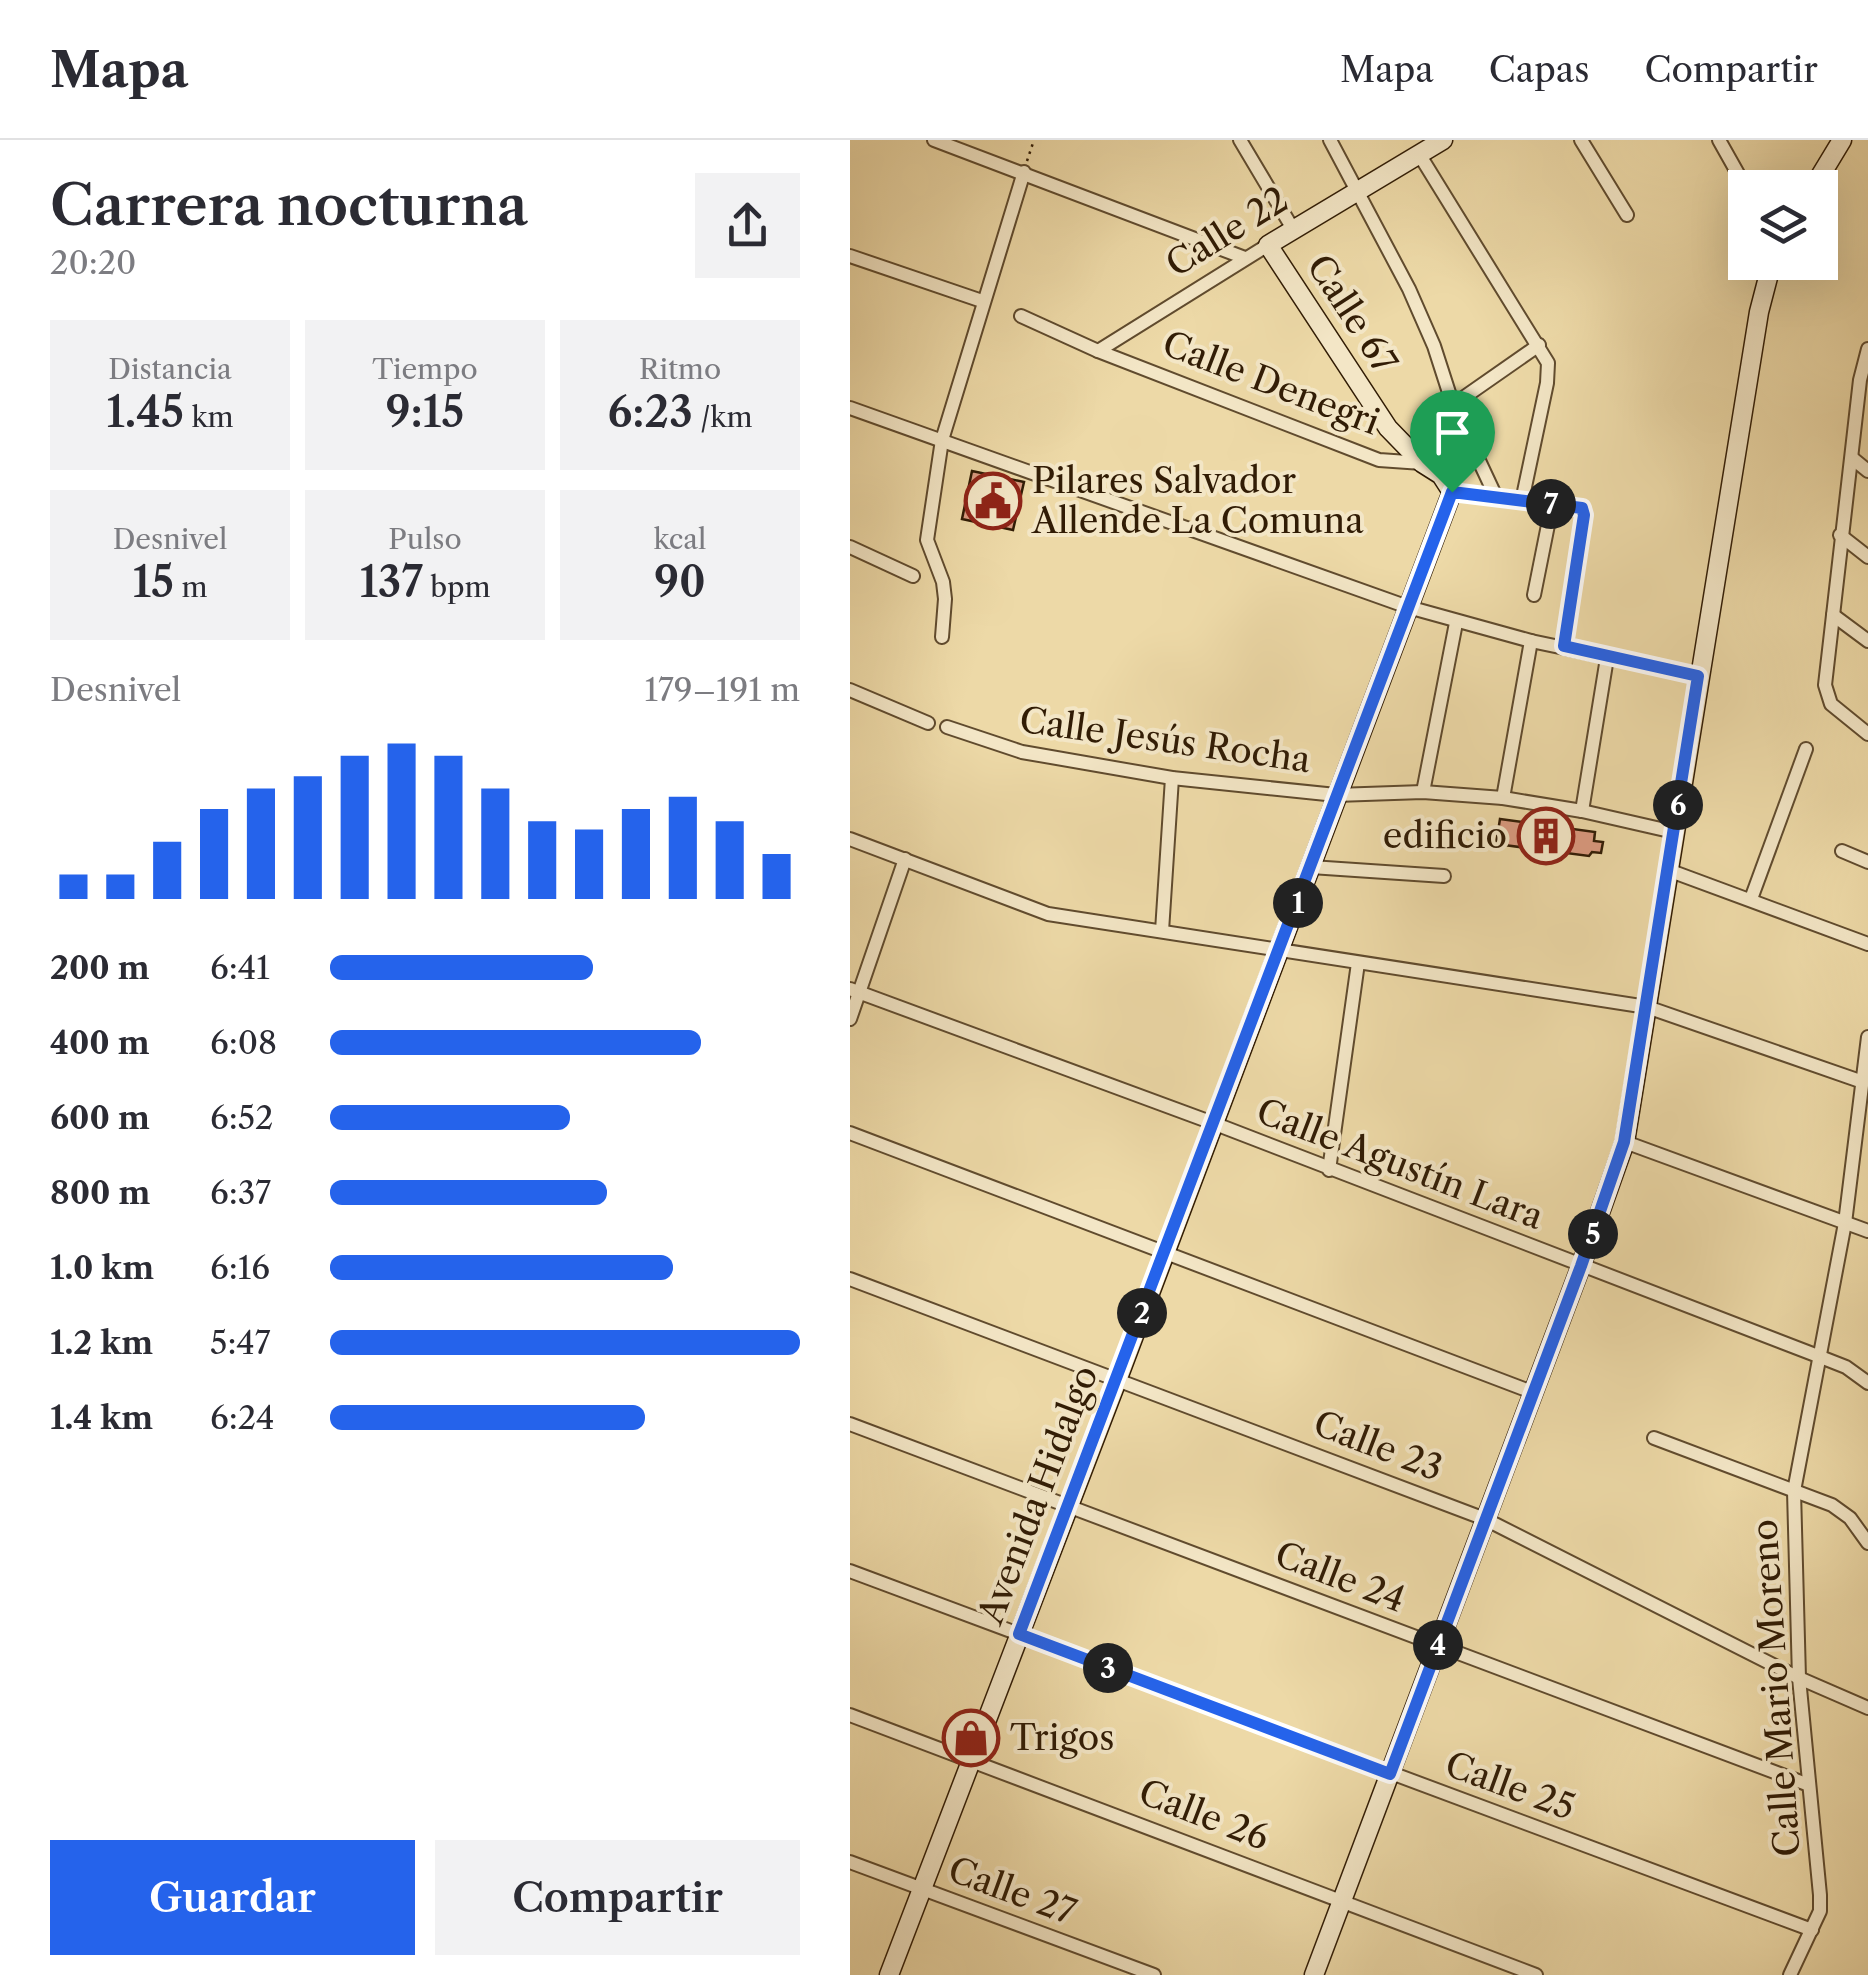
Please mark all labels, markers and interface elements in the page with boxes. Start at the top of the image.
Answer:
text: Mapa [50,40,188,99]
text: Mapa [1340,48,1434,91]
text: Capas [1489,48,1589,91]
text: Compartir [1644,48,1818,91]
map controls [1728,170,1838,280]
button: layers [1728,170,1838,280]
text: Carrera nocturna [50,172,528,239]
button: share [695,173,800,278]
street label: Calle 22 [1158,177,1296,286]
text: 20:20 [50,243,136,282]
street label: Calle 67 [1298,246,1407,381]
street label: Calle Denegri [1157,322,1386,444]
text: Distancia [108,352,232,386]
text: Tiempo [372,352,478,386]
text: Ritmo [639,352,721,386]
text: 1.45 [106,386,184,438]
text: 9:15 [386,386,464,438]
text: 6:23 [607,386,693,438]
pin [1410,390,1495,493]
text: km [184,400,234,434]
text: /km [693,400,753,434]
icon: arrive [1425,405,1480,460]
place label: Pilares Salvador Allende La Comuna [1031,459,1364,542]
public building icon: Pilares Salvador Allende La Comuna [963,471,1023,531]
pin: 7 [1526,479,1576,529]
text: 7 [1544,487,1558,521]
text: Desnivel [113,522,227,556]
text: Pulso [388,522,462,556]
text: kcal [654,522,706,556]
text: 15 [132,556,174,608]
text: 137 [359,556,423,608]
text: 90 [654,556,706,608]
text: m [174,570,208,604]
text: bpm [423,570,491,604]
text: Desnivel [50,670,181,709]
text: 179–191 m [645,670,800,709]
street label: Calle Jesús Rocha [1017,698,1314,781]
pin: 6 [1653,780,1703,830]
text: 6 [1670,788,1686,822]
building icon: edificio [1516,806,1576,866]
place label: edificio [1383,814,1507,857]
pin: 1 [1273,878,1323,928]
text: 1 [1292,886,1304,920]
text: 200 m [50,948,150,987]
text: 6:41 [210,948,270,987]
text: 400 m [50,1023,150,1062]
text: 6:08 [210,1023,277,1062]
street label: Calle Agustín Lara [1251,1089,1550,1238]
text: 600 m [50,1098,150,1137]
text: 6:52 [210,1098,274,1137]
text: 800 m [50,1173,150,1212]
text: 6:37 [210,1173,271,1212]
pin: 5 [1568,1209,1618,1259]
text: 5 [1585,1217,1601,1251]
text: 1.0 km [50,1248,154,1287]
text: 6:16 [210,1248,270,1287]
pin: 2 [1117,1288,1167,1338]
text: 2 [1134,1296,1150,1330]
text: 1.2 km [50,1323,153,1362]
text: 5:47 [210,1323,271,1362]
street label: Avenida Hidalgo [968,1360,1107,1631]
text: 1.4 km [50,1398,153,1437]
text: 6:24 [210,1398,275,1437]
street label: Calle 23 [1308,1401,1449,1490]
street label: Calle Mario Moreno [1742,1518,1809,1858]
street label: Calle 24 [1269,1532,1411,1621]
pin: 4 [1413,1620,1463,1670]
text: 4 [1430,1628,1446,1662]
pin: 3 [1083,1643,1133,1693]
text: 3 [1100,1651,1116,1685]
shop icon: Trigos [941,1708,1001,1768]
place label: Trigos [1010,1716,1114,1759]
street label: Calle 25 [1440,1742,1581,1829]
street label: Calle 26 [1133,1770,1275,1859]
button: Guardar [50,1840,415,1955]
button: Compartir [435,1840,800,1955]
street label: Calle 27 [943,1848,1082,1933]

